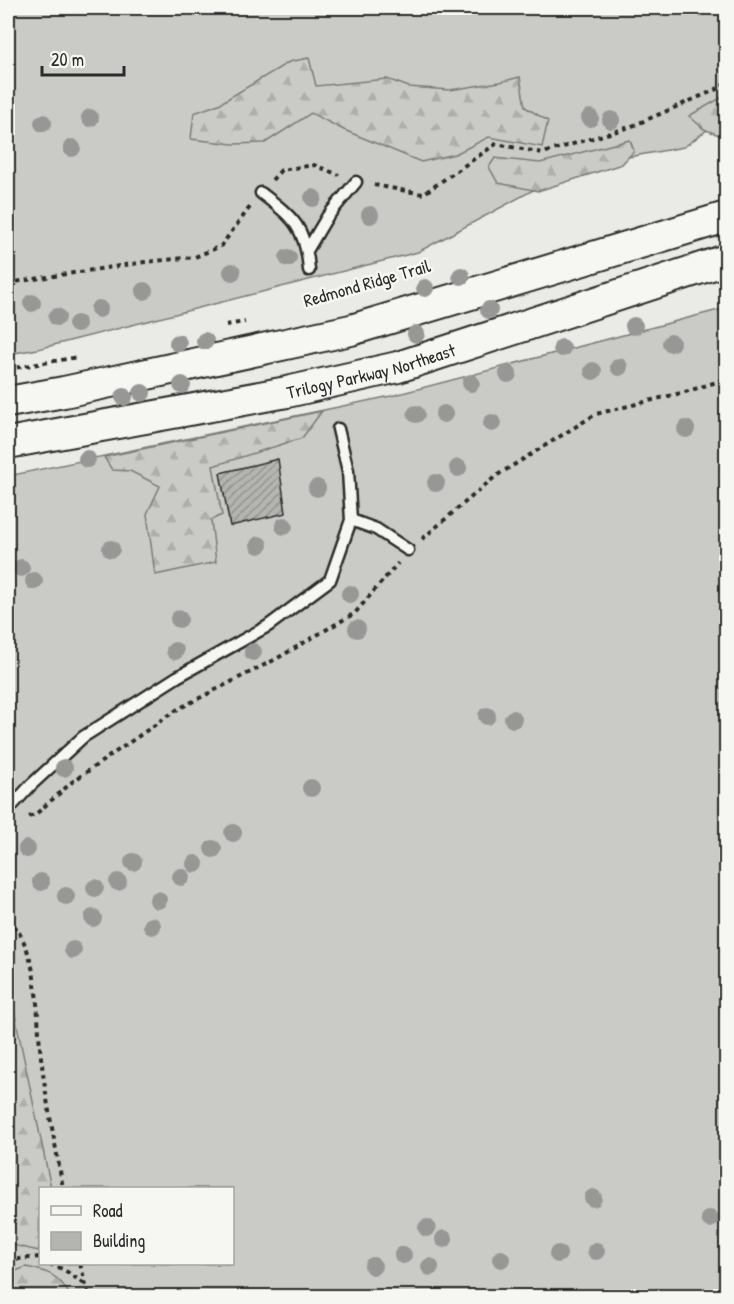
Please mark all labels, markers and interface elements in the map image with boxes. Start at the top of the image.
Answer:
scale bar [42,39,124,77]
text: 20 m [51,47,84,72]
street label: Redmond Ridge Trail [301,253,434,313]
street label: Trilogy Parkway Northeast [284,336,459,404]
legend [39,1187,234,1265]
text: Road [93,1198,123,1223]
text: Building [93,1228,145,1253]

